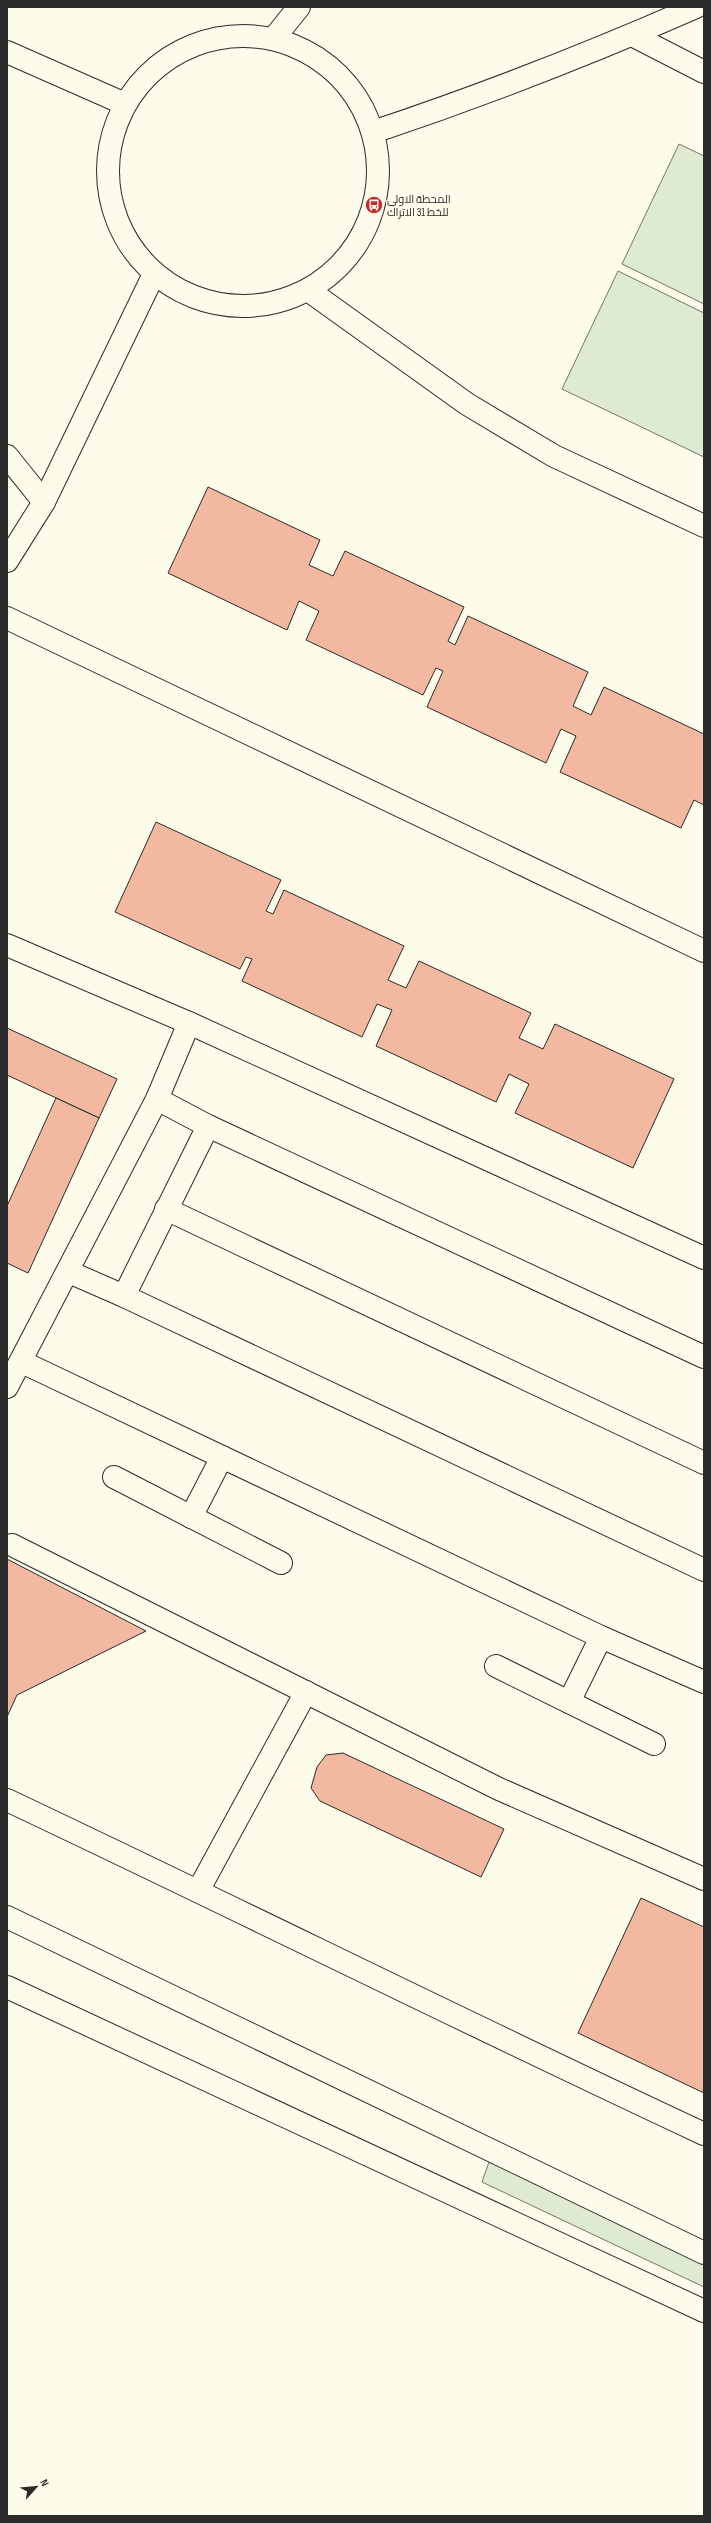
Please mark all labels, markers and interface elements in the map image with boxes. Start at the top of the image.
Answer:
place label: المحطة الاولى للخط 31 الاتراك [387,193,451,219]
bus stop icon: المحطة الاولى للخط 31 الاتراك [364,195,384,215]
north arrow [16,2467,56,2507]
text: N [37,2477,52,2488]

